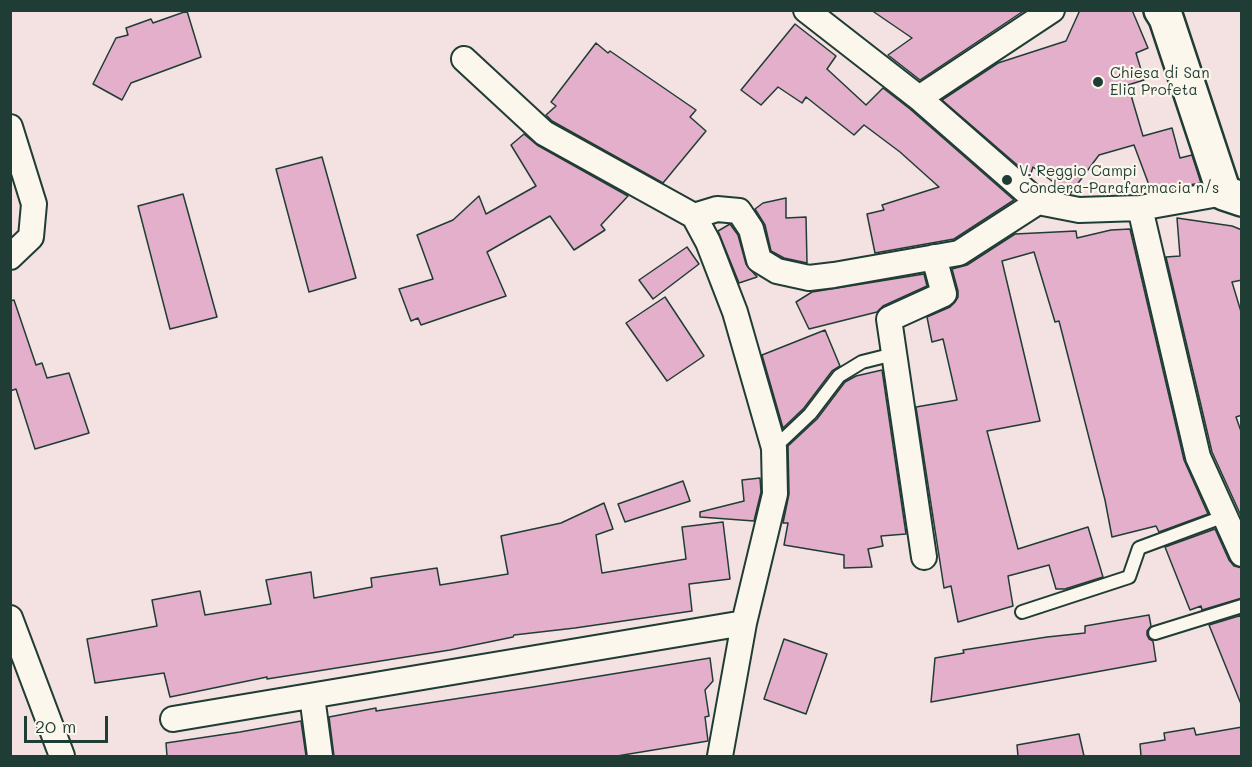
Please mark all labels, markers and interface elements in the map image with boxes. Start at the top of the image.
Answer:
place label: Chiesa di San Elia Profeta [1110,64,1209,99]
marker: Chiesa di San Elia Profeta [1091,75,1105,89]
place label: V. Reggio Campi Condera-Parafarmacia n/s [1019,162,1219,197]
marker: V. Reggio Campi Condera-Parafarmacia n/s [1000,173,1014,187]
scale bar [27,704,111,742]
text: 20 m [35,714,76,738]

